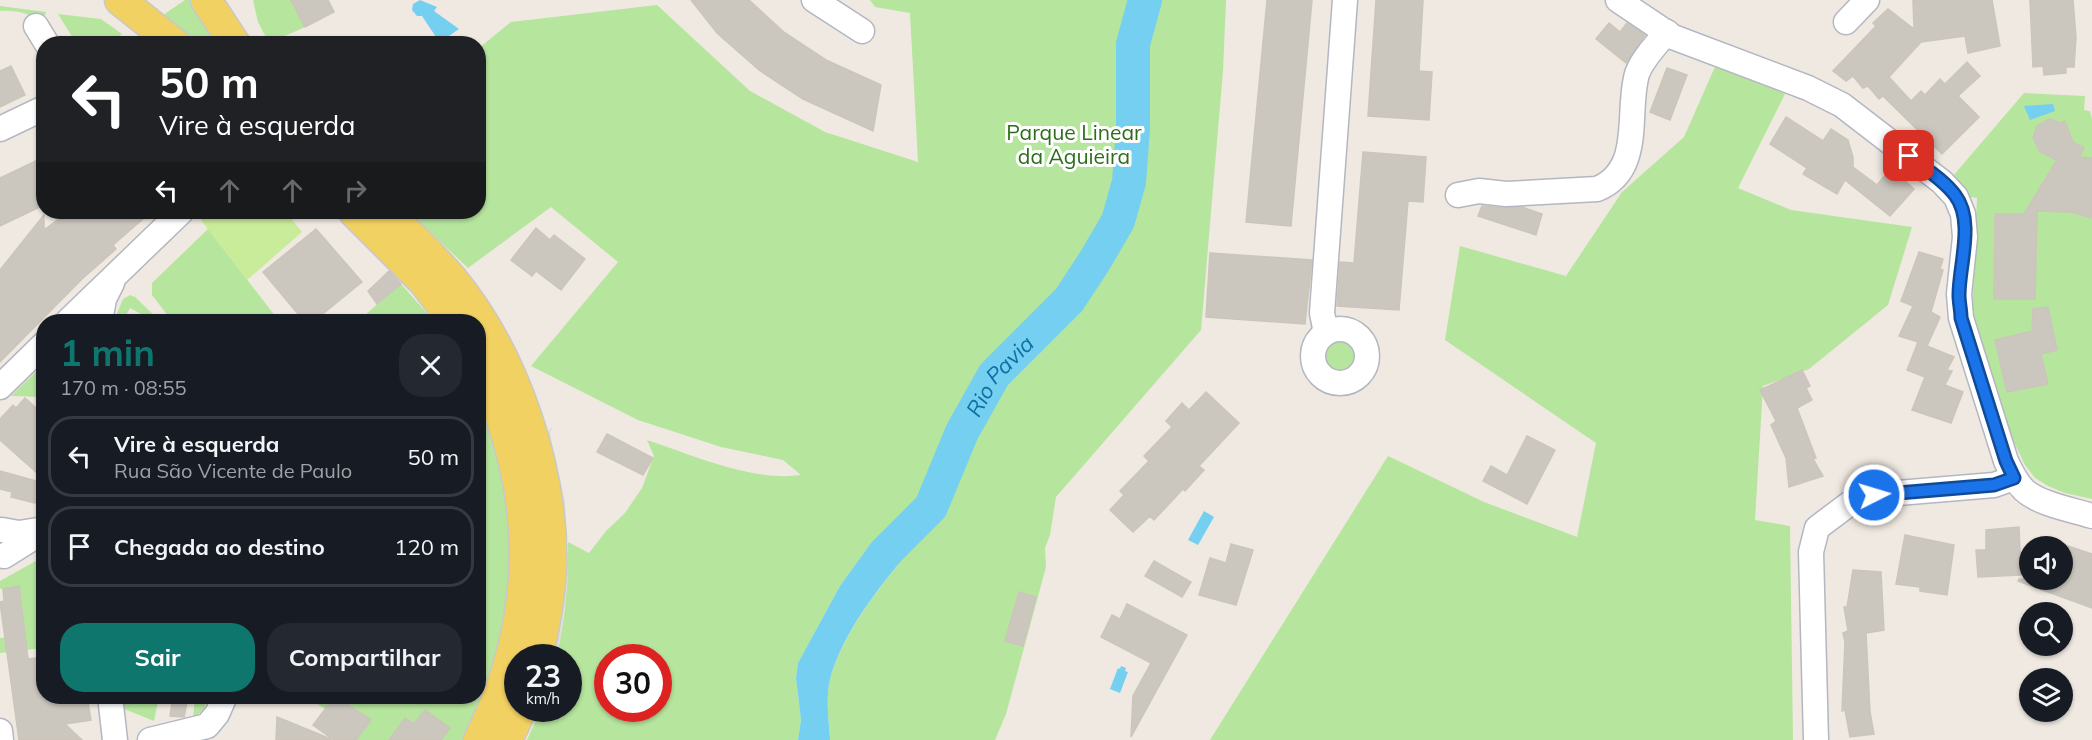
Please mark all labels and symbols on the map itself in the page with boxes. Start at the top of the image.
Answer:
park label: Parque Linear da Aguieira [1006,119,1142,169]
pin [1883,130,1934,181]
water label: Rio Pavia [960,330,1039,422]
position arrow [1842,463,1906,527]
speed limit sign: 30 [594,644,672,722]

